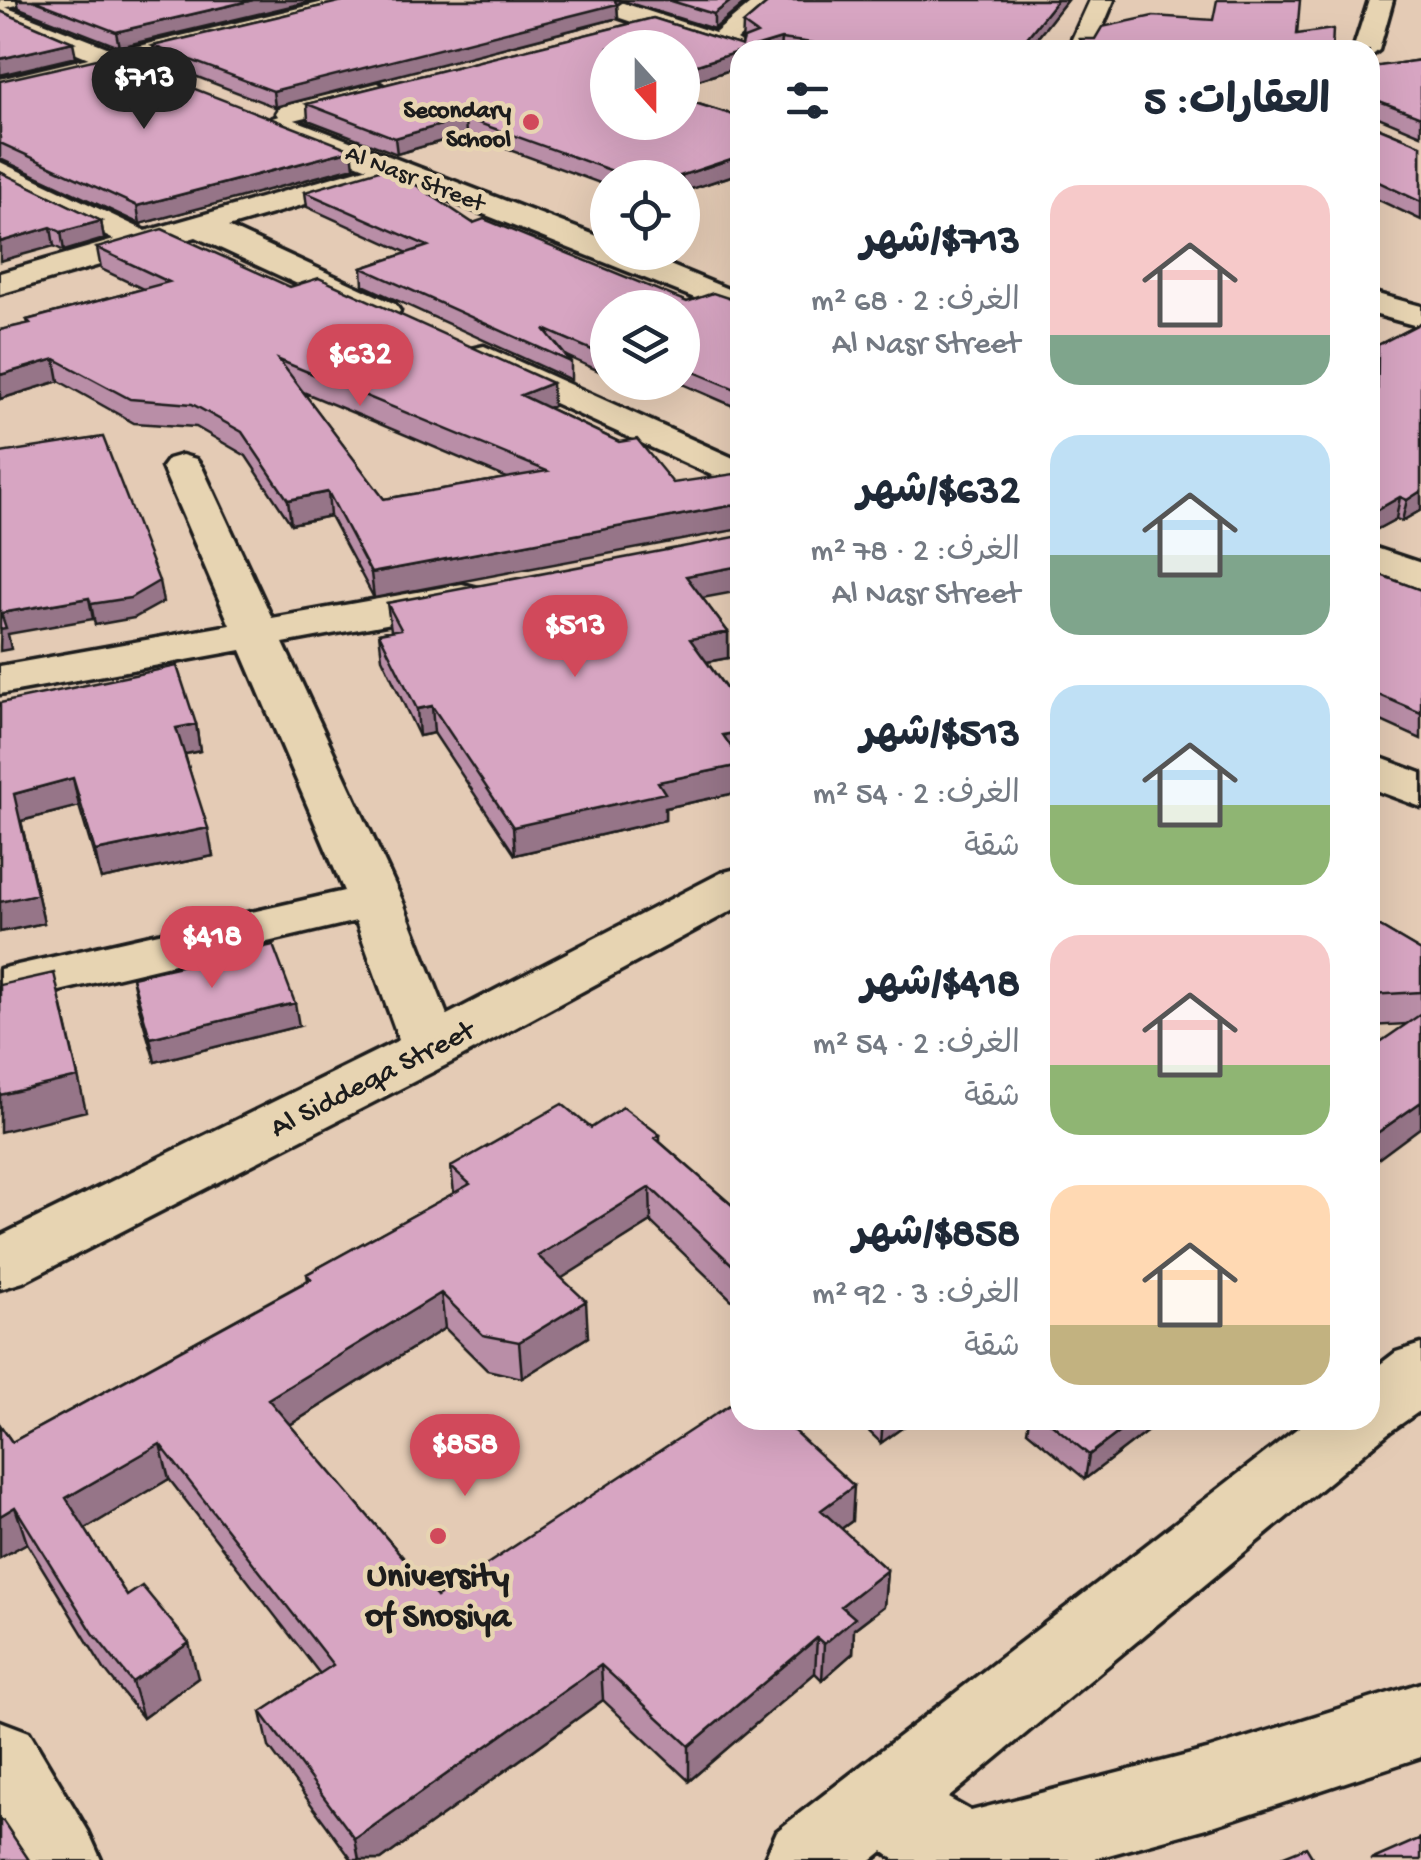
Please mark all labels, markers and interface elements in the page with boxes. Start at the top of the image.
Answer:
north arrow [590,30,700,140]
map controls [590,30,700,400]
pin: $713 [85,47,203,132]
text: $713 [114,60,174,98]
icon: filters [780,73,835,128]
text: العقارات: 5 [1144,80,1330,129]
place label: Secondary School [403,98,512,156]
marker: Secondary School [520,111,542,133]
street label: Al Nasr Street [341,140,490,221]
button: locate [590,160,700,270]
text: $713/شهر [861,219,1020,268]
icon: home [1130,225,1250,345]
text: الغرف: 2 · 68 m² [811,284,1020,322]
button: layers [590,290,700,400]
pin: $632 [301,324,419,409]
text: Al Nasr Street [832,327,1020,365]
text: $632 [329,337,391,375]
text: $632/شهر [858,469,1020,518]
icon: home [1130,475,1250,595]
text: الغرف: 2 · 78 m² [811,534,1020,572]
text: Al Nasr Street [832,577,1020,615]
pin: $513 [516,595,634,680]
text: $513 [545,608,605,646]
text: $513/شهر [860,712,1020,761]
icon: home [1130,725,1250,845]
text: الغرف: 2 · 54 m² [813,777,1020,815]
text: شقة [964,830,1020,868]
pin: $418 [153,906,271,991]
text: $418 [182,919,242,957]
text: $418/شهر [861,962,1020,1011]
icon: home [1130,975,1250,1095]
street label: Al Siddeqa Street [265,1013,483,1147]
text: الغرف: 2 · 54 m² [813,1027,1020,1065]
text: شقة [964,1080,1020,1118]
text: $858/شهر [853,1212,1020,1261]
icon: home [1130,1225,1250,1345]
text: الغرف: 3 · 92 m² [812,1277,1020,1315]
text: شقة [964,1330,1020,1368]
pin: $858 [406,1414,524,1499]
text: $858 [432,1427,498,1465]
marker: University of Snosiya [427,1525,449,1547]
place label: University of Snosiya [364,1558,512,1639]

